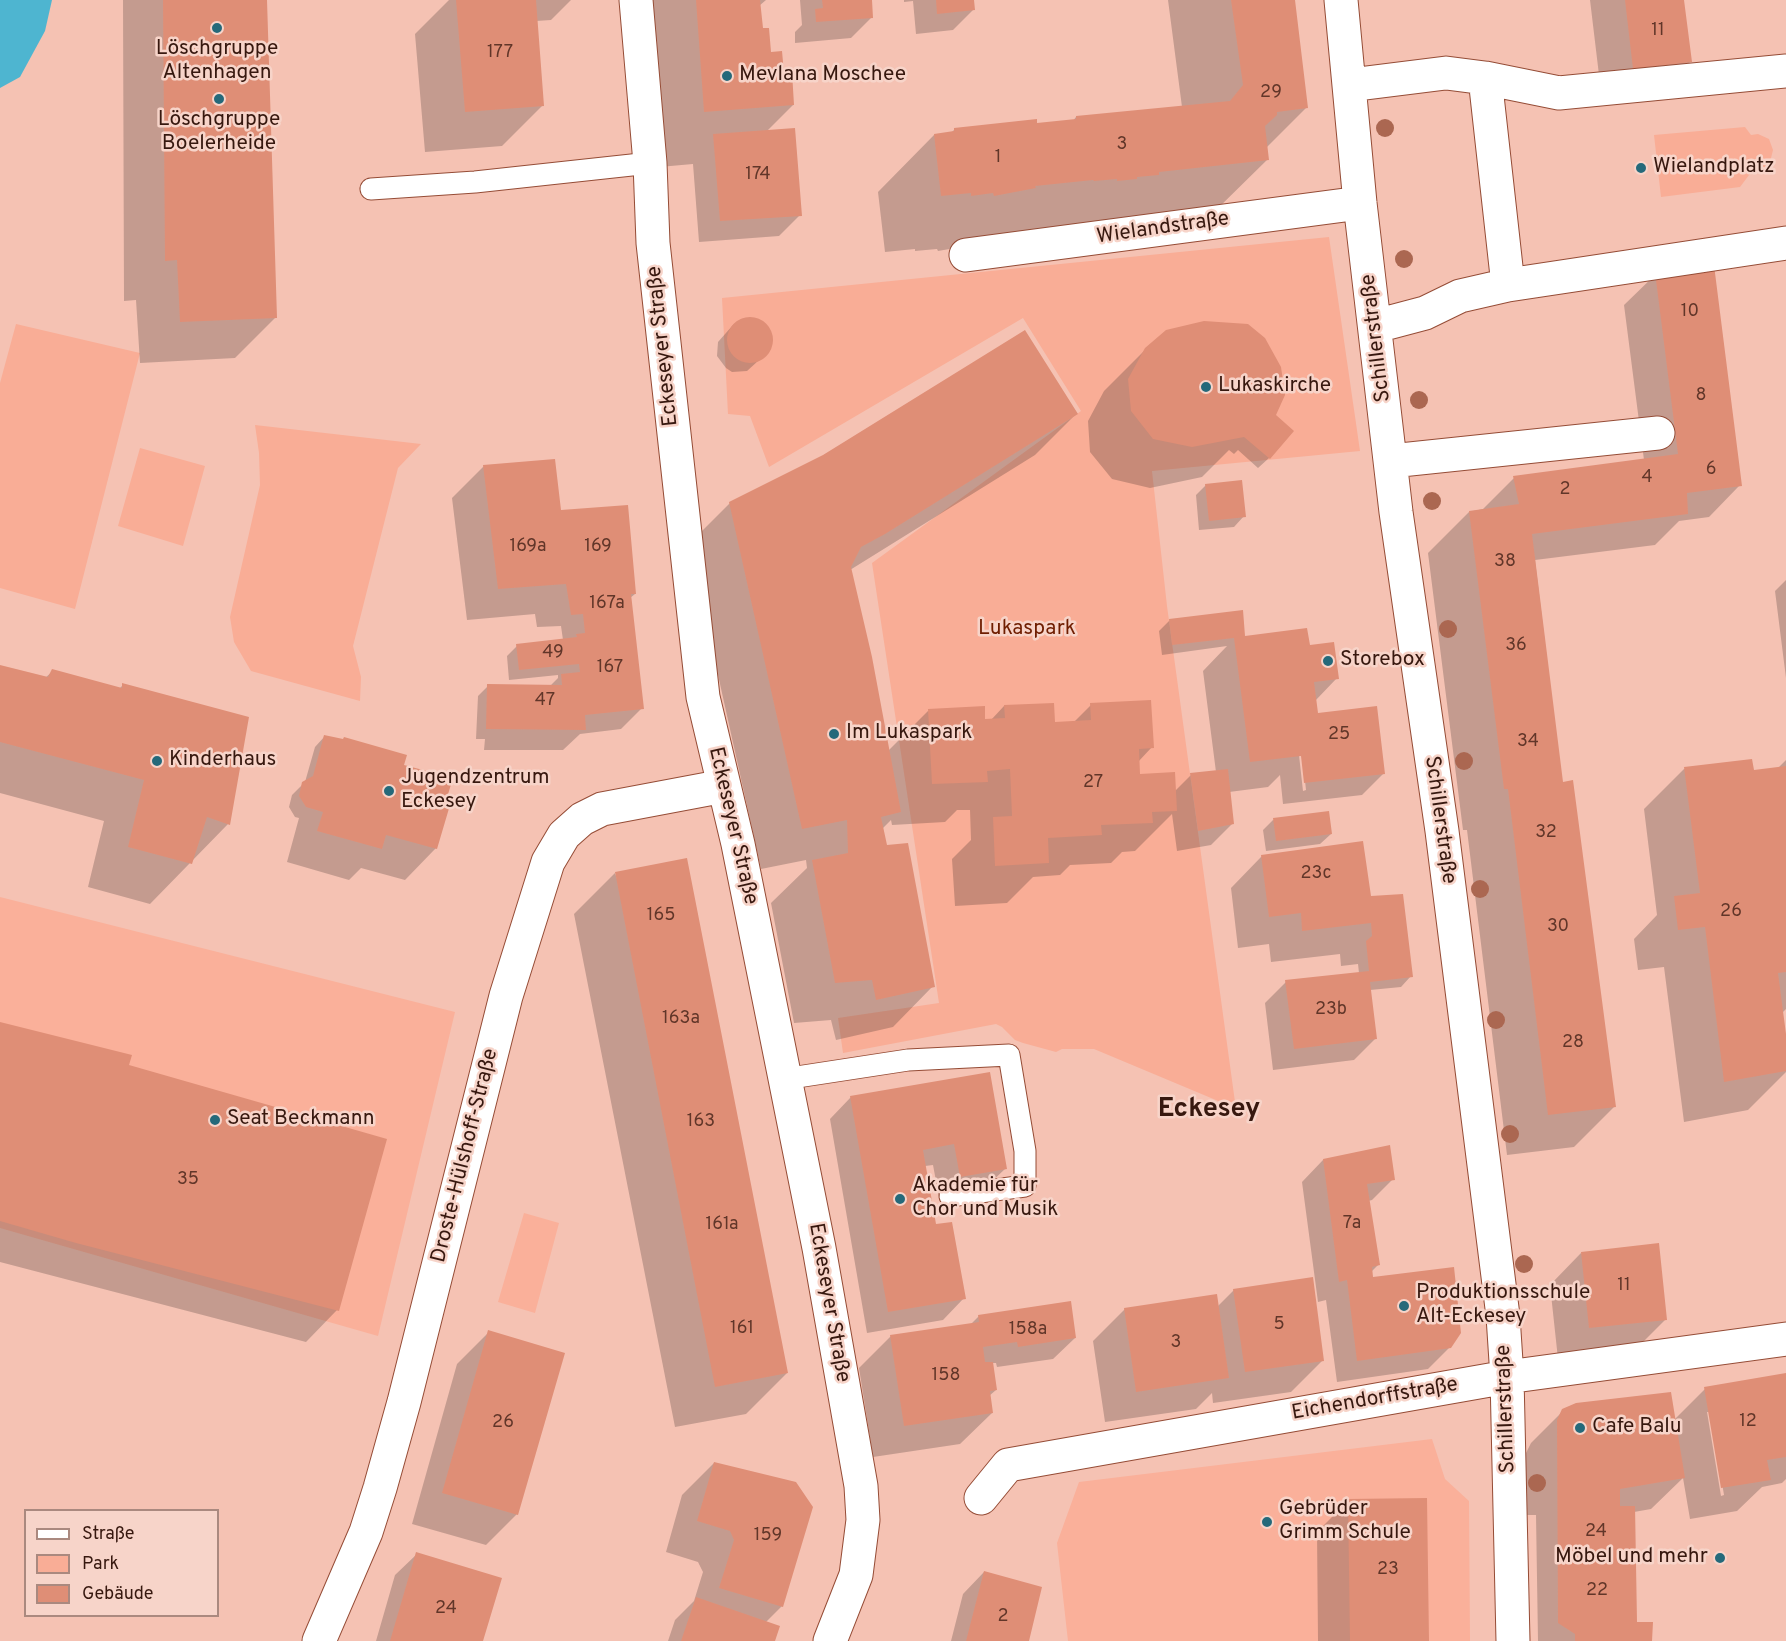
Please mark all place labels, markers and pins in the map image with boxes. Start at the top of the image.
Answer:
marker: Löschgruppe Altenhagen [210,21,224,35]
place label: Löschgruppe Altenhagen [156,37,278,87]
place label: Mevlana Moschee [739,63,906,89]
marker: Mevlana Moschee [720,69,734,83]
marker: Löschgruppe Boelerheide [212,92,226,106]
place label: Löschgruppe Boelerheide [158,108,280,158]
place label: Wielandplatz [1653,155,1774,181]
marker: Wielandplatz [1634,161,1648,175]
place label: Lukaskirche [1218,374,1331,400]
marker: Lukaskirche [1199,380,1213,394]
place label: Storebox [1340,648,1425,674]
marker: Storebox [1321,654,1335,668]
place label: Im Lukaspark [846,721,972,747]
marker: Im Lukaspark [827,727,841,741]
place label: Kinderhaus [169,748,276,774]
marker: Kinderhaus [150,754,164,768]
place label: Jugendzentrum Eckesey [401,766,550,816]
marker: Jugendzentrum Eckesey [382,784,396,798]
place label: Seat Beckmann [227,1107,375,1133]
marker: Seat Beckmann [208,1113,222,1127]
place label: Akademie für Chor und Musik [912,1174,1058,1224]
marker: Akademie für Chor und Musik [893,1192,907,1206]
place label: Produktionsschule Alt-Eckesey [1416,1281,1590,1331]
marker: Produktionsschule Alt-Eckesey [1397,1299,1411,1313]
place label: Cafe Balu [1592,1415,1682,1441]
marker: Cafe Balu [1573,1421,1587,1435]
place label: Gebrüder Grimm Schule [1279,1497,1411,1547]
marker: Gebrüder Grimm Schule [1260,1515,1274,1529]
place label: Möbel und mehr [1555,1545,1708,1571]
marker: Möbel und mehr [1713,1551,1727,1565]

